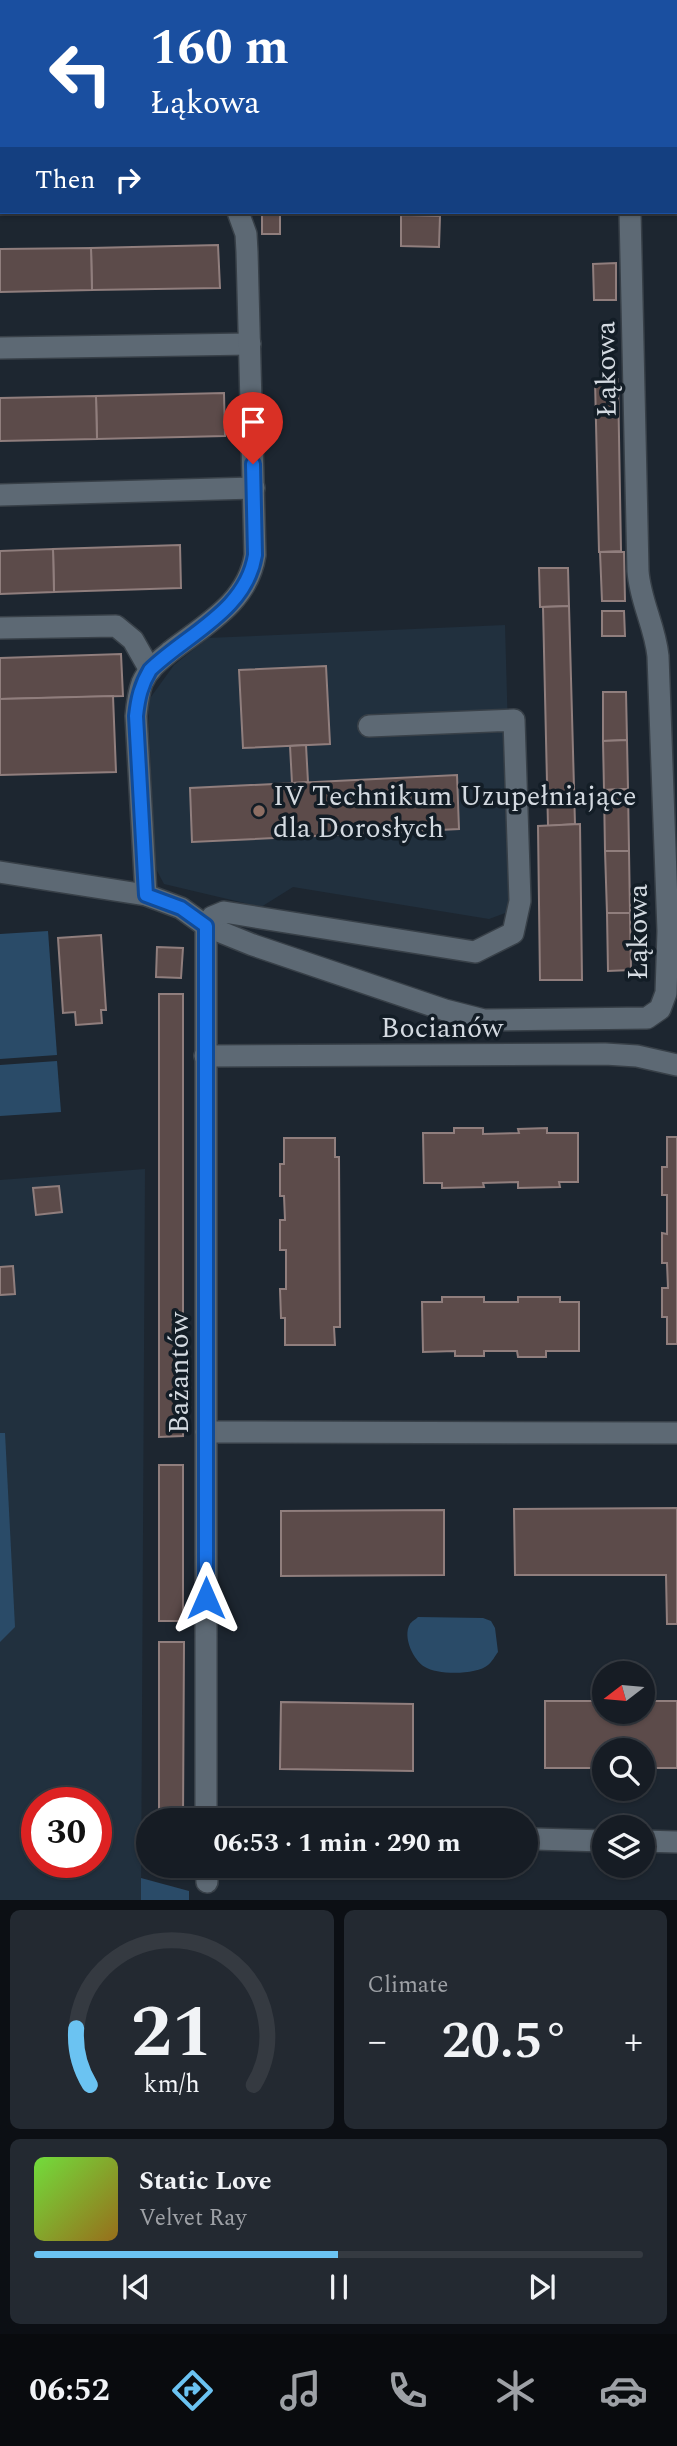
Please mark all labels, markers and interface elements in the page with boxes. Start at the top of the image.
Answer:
text: 160 m [150,11,289,86]
icon: left [35,28,126,119]
text: Łąkowa [150,79,260,128]
text: Then [35,160,95,200]
icon: right [109,161,147,199]
street label: Łąkowa [584,320,629,417]
pin [223,392,283,464]
icon: arrive [234,403,272,441]
place label: IV Technikum Uzupełniające dla Dorosłych [273,775,637,850]
marker: IV Technikum Uzupełniające dla Dorosłych [251,803,267,819]
street label: Łąkowa [617,884,660,980]
street label: Bocianów [381,1007,504,1050]
street label: Bażantów [158,1311,201,1434]
position arrow [169,1561,243,1635]
north arrow [592,1661,654,1724]
map controls [592,1661,655,1878]
button: search [592,1738,655,1801]
speed limit sign: 30 [21,1787,112,1878]
button: layers [592,1815,655,1878]
text: 06:53 · 1 min · 290 m [213,1823,461,1863]
text: Climate [368,1968,448,2003]
text: 21 [131,1979,213,2090]
text: 20.5° [442,2002,569,2081]
text: − [368,2013,387,2071]
text: + [624,2013,643,2071]
text: km/h [144,2066,200,2104]
text: Static Love [139,2161,272,2201]
text: Velvet Ray [139,2201,246,2236]
icon: previous [117,2268,155,2306]
icon: pause [320,2268,358,2306]
icon: next [523,2268,561,2306]
text: 06:52 [29,2366,110,2415]
icon: directions [168,2366,217,2415]
icon: music [276,2366,325,2415]
icon: phone [383,2366,432,2415]
icon: climate [491,2366,540,2415]
icon: car [599,2366,648,2415]

